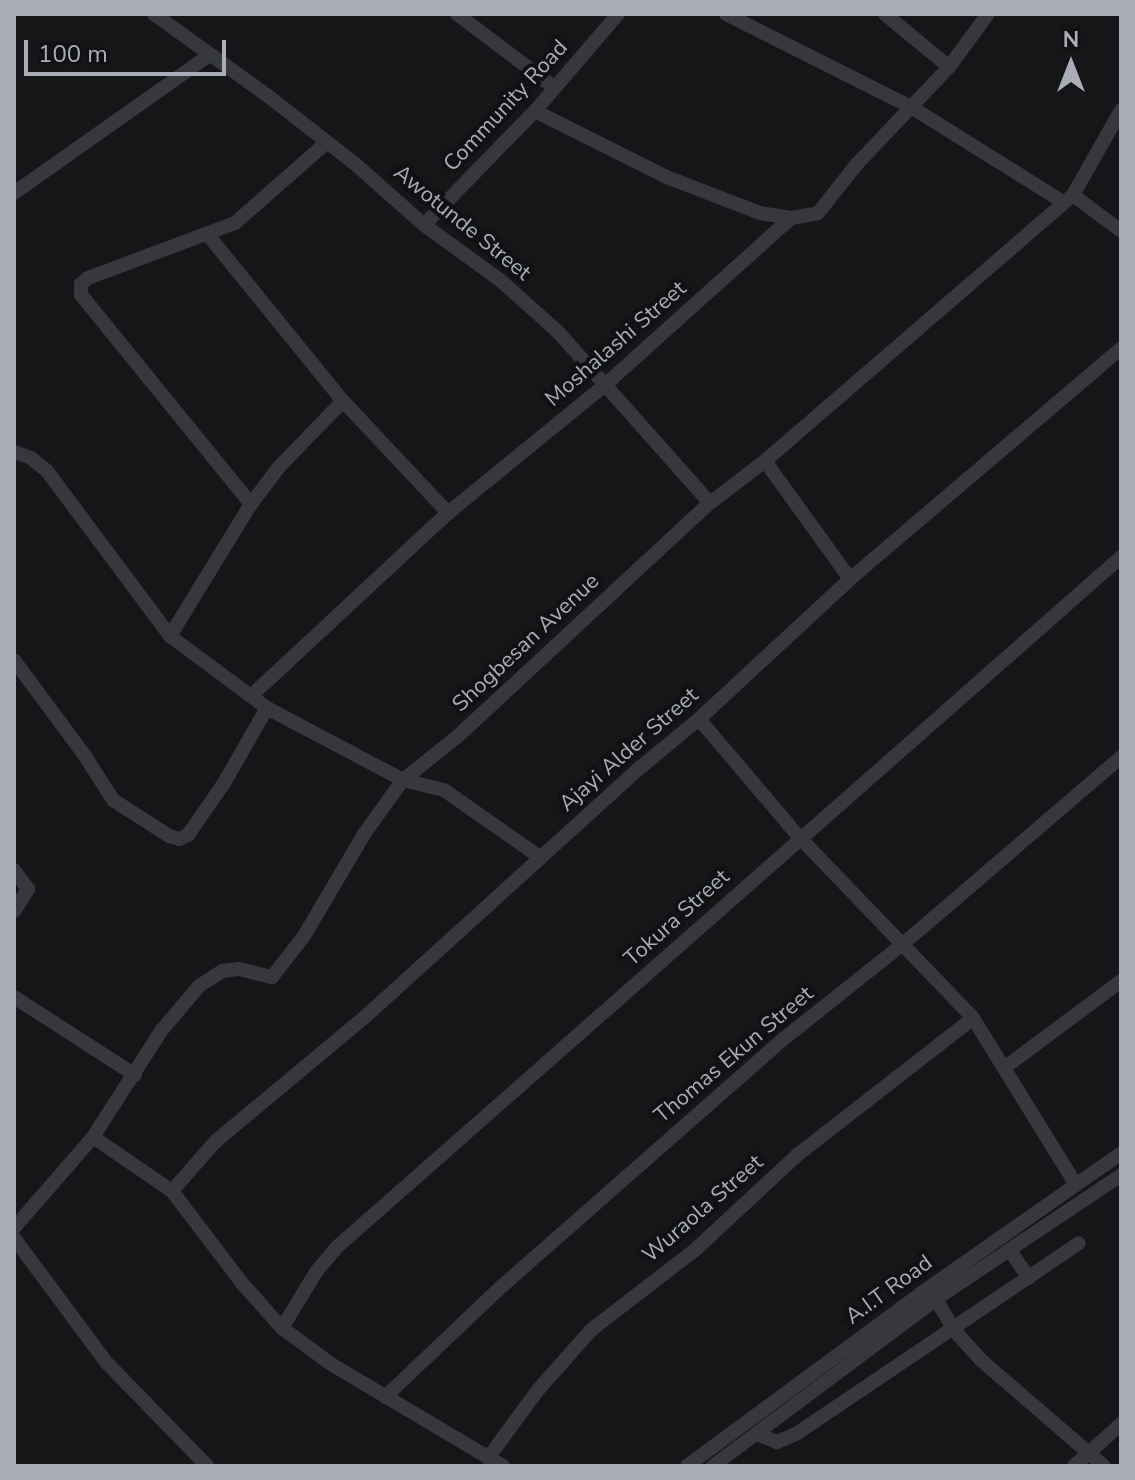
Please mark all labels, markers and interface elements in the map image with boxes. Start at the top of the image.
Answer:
scale bar [28,24,230,74]
north arrow [1031,24,1111,104]
text: N [1063,25,1079,55]
street label: Community Road [438,35,574,177]
text: 100 m [38,38,108,70]
street label: Awotunde Street [388,160,536,286]
street label: Moshalashi Street [540,276,692,412]
street label: Shogbesan Avenue [447,568,605,718]
street label: Ajayi Alder Street [554,683,704,817]
street label: Tokura Street [619,864,735,972]
street label: Thomas Ekun Street [649,981,819,1129]
street label: Wuraola Street [637,1150,769,1268]
street label: A.I.T Road [840,1250,938,1330]

